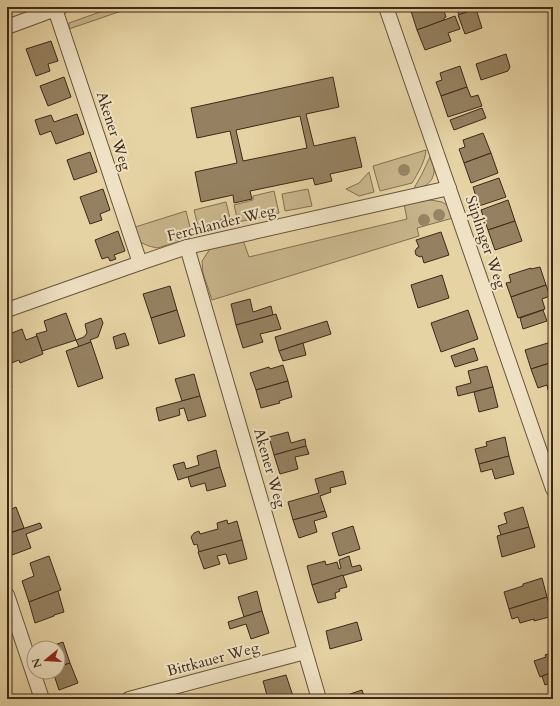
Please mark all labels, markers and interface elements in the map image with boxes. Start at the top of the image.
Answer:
street label: Akener Weg [92,89,136,174]
street label: Süplinger Weg [461,193,511,292]
street label: Ferchlander Weg [165,200,278,246]
street label: Akener Weg [249,426,291,511]
street label: Bittkauer Weg [165,637,262,681]
north arrow [26,640,66,680]
text: N [28,656,46,670]

